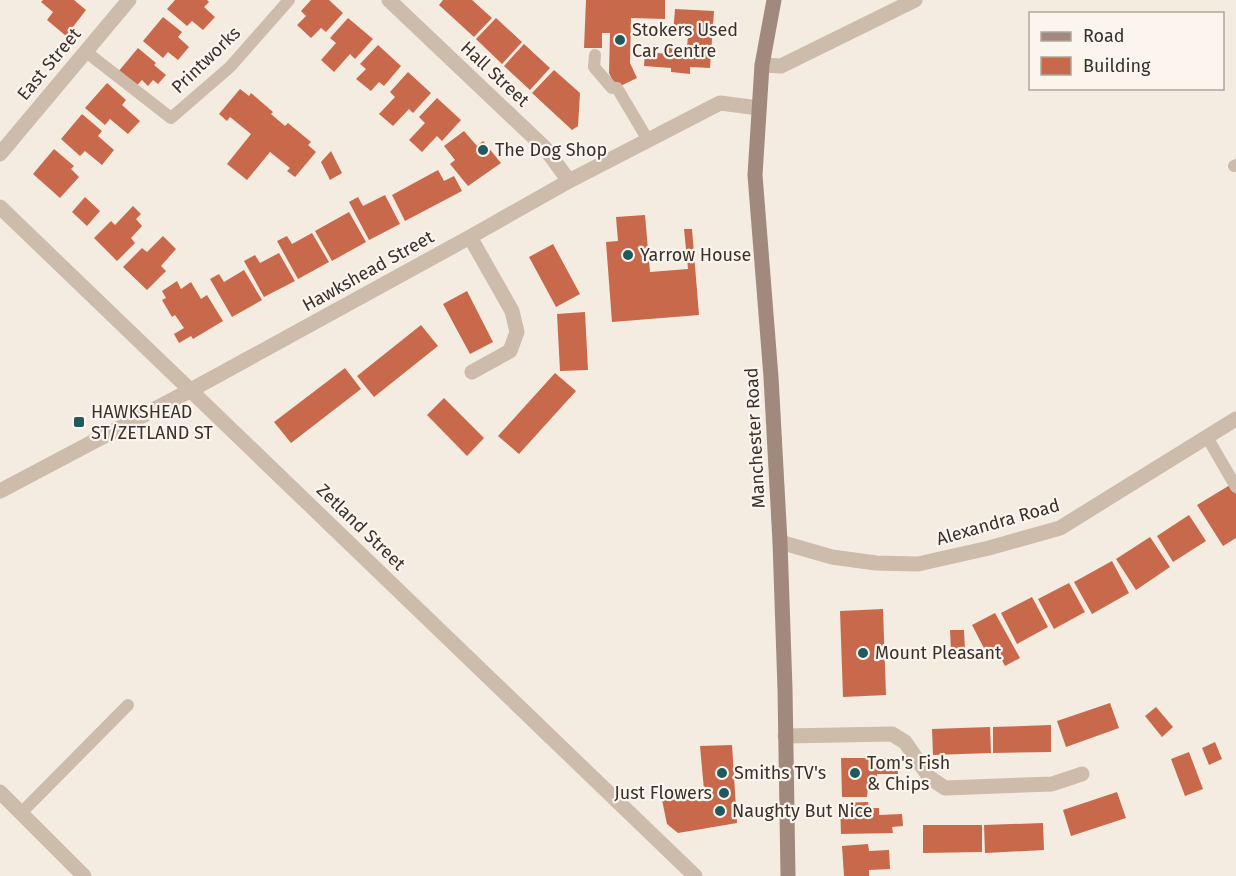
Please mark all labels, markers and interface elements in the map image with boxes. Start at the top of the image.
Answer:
legend [1029,12,1224,90]
place label: Stokers Used Car Centre [632,19,738,62]
street label: Printworks [167,22,245,98]
street label: East Street [12,23,86,105]
text: Road [1083,25,1125,47]
marker: Stokers Used Car Centre [613,33,627,47]
street label: Hall Street [456,37,534,112]
text: Building [1083,55,1151,77]
place label: The Dog Shop [495,139,607,161]
marker: The Dog Shop [476,143,490,157]
street label: Hawkshead Street [299,226,438,316]
place label: Yarrow House [640,244,751,266]
marker: Yarrow House [621,248,635,262]
street label: Manchester Road [740,367,770,509]
place label: HAWKSHEAD ST/ZETLAND ST [91,401,213,444]
marker: HAWKSHEAD ST/ZETLAND ST [72,415,86,429]
street label: Zetland Street [312,479,410,575]
street label: Alexandra Road [934,494,1062,550]
place label: Mount Pleasant [875,642,1002,664]
marker: Mount Pleasant [856,646,870,660]
place label: Tom's Fish & Chips [867,752,950,795]
place label: Smiths TV's [734,762,826,784]
marker: Smiths TV's [715,766,729,780]
marker: Tom's Fish & Chips [848,766,862,780]
place label: Just Flowers [614,782,712,804]
marker: Just Flowers [717,786,731,800]
place label: Naughty But Nice [732,800,873,822]
marker: Naughty But Nice [713,804,727,818]

